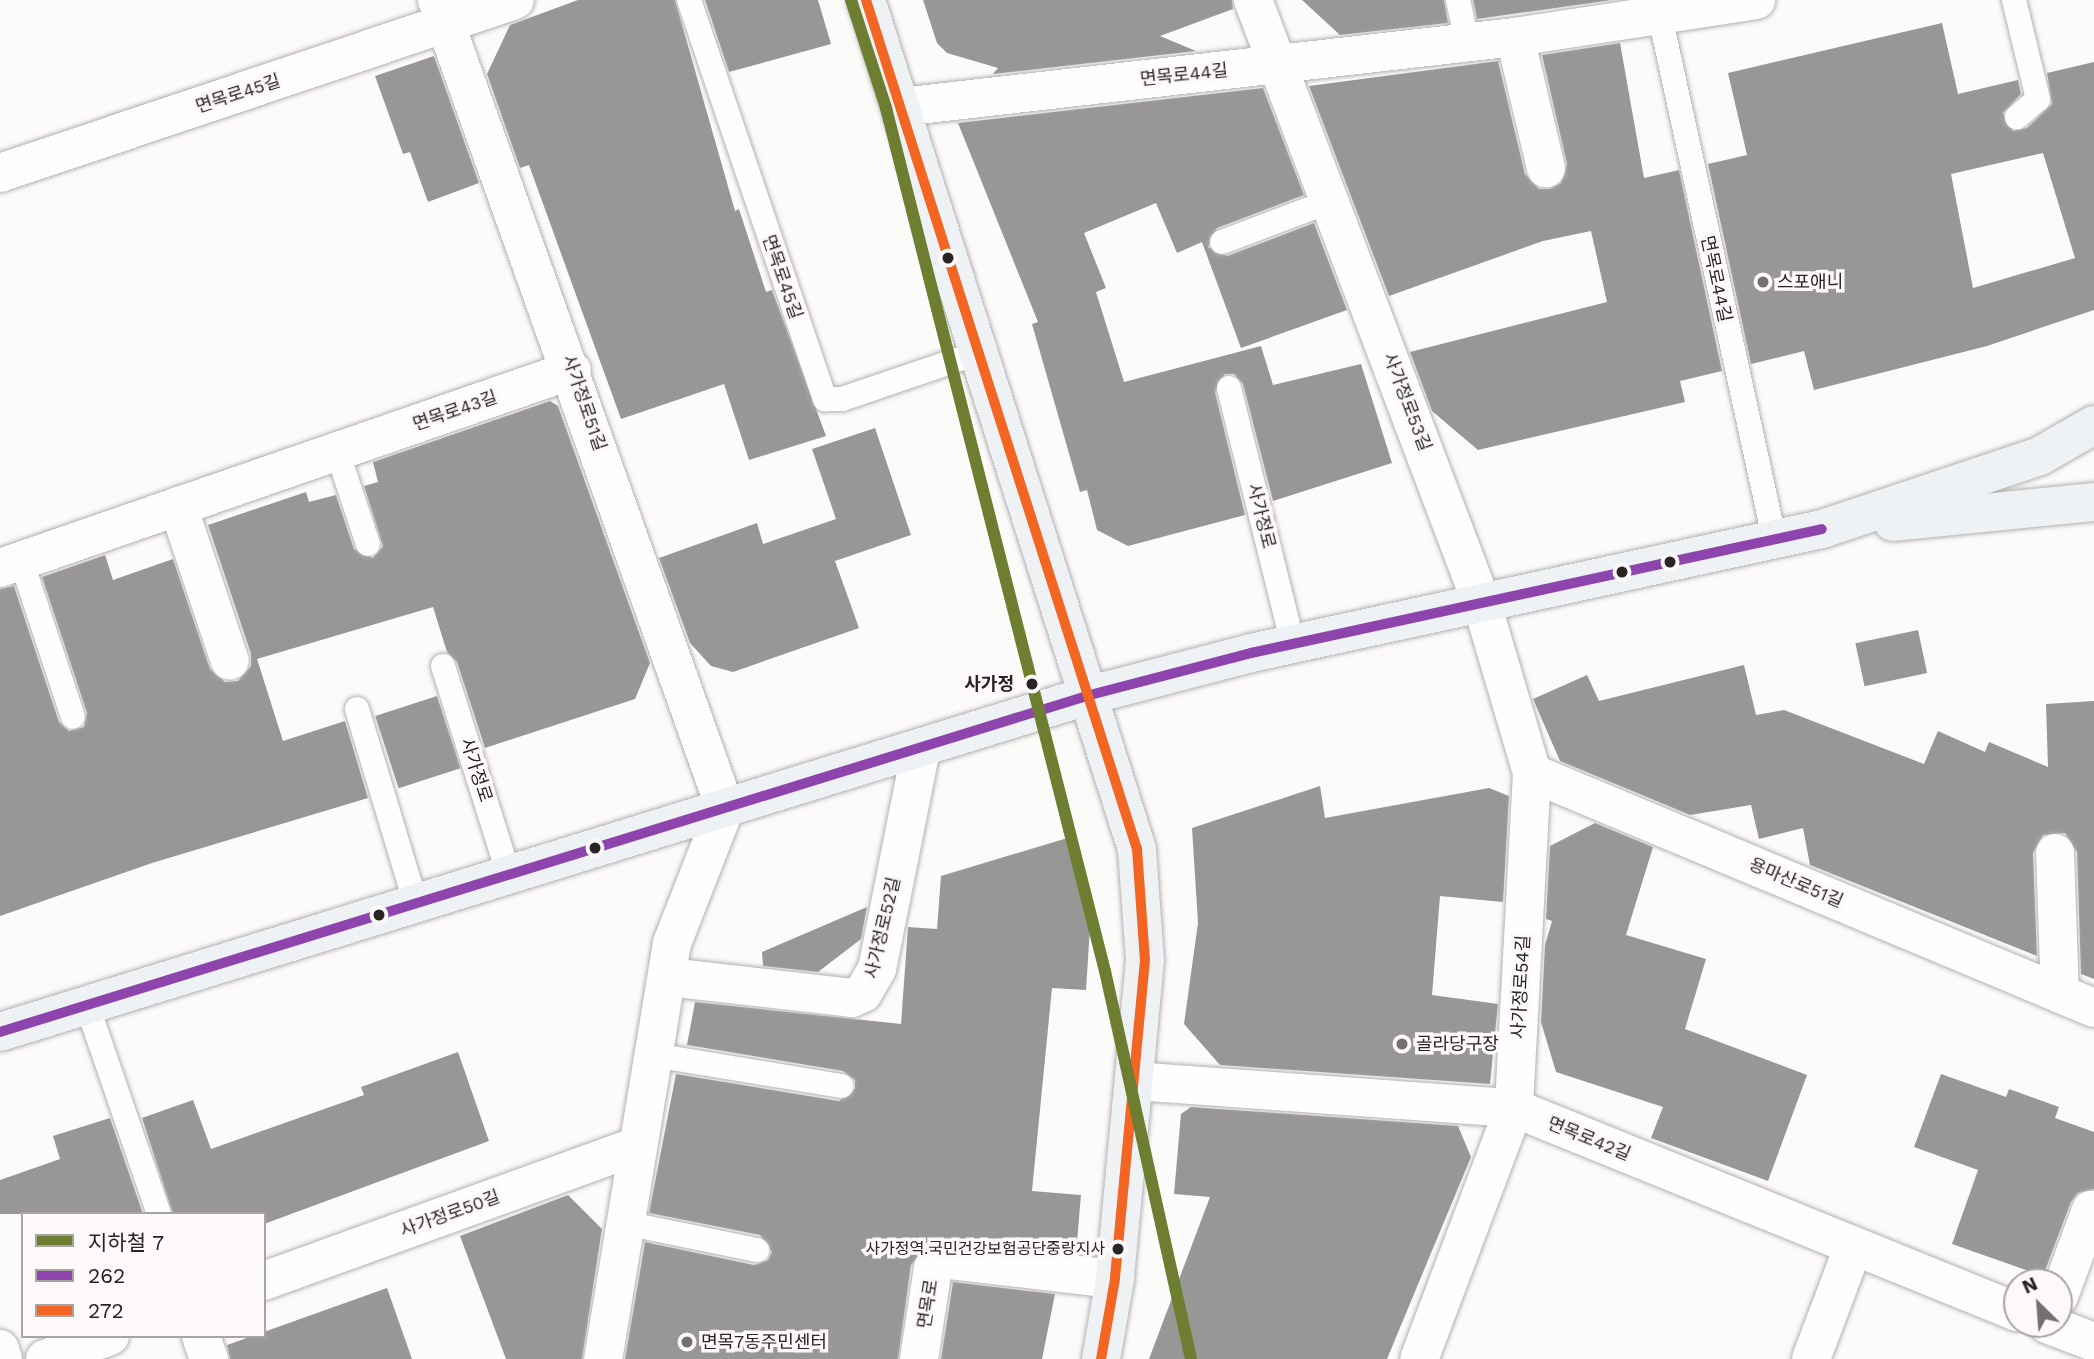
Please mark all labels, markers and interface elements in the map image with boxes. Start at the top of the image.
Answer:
street label: 면목로44길 [1139,60,1229,90]
street label: 면목로45길 [193,70,283,118]
street label: 면목로45길 [758,232,806,322]
street label: 면목로44길 [1696,234,1736,324]
unlabelled marker [941,251,955,265]
place label: 스포애니 [1777,271,1843,293]
marker: 스포애니 [1755,274,1771,290]
street label: 사가정로53길 [1378,350,1436,454]
street label: 사가정로51길 [557,352,611,454]
street label: 면목로43길 [410,387,500,435]
street label: 사가정로 [1243,481,1279,551]
unlabelled marker [1663,555,1677,569]
unlabelled marker [1615,565,1629,579]
marker: 사가정 [1020,672,1044,696]
place label: 사가정 [964,673,1014,695]
street label: 사가정로 [455,735,497,805]
unlabelled marker [588,841,602,855]
street label: 용마산로51길 [1746,853,1846,913]
street label: 사가정로52길 [861,875,905,981]
unlabelled marker [372,908,386,922]
street label: 사가정로54길 [1507,934,1535,1040]
place label: 골라당구장 [1416,1033,1499,1055]
marker: 골라당구장 [1394,1036,1410,1052]
street label: 면목로42길 [1544,1113,1634,1165]
street label: 사가정로50길 [397,1186,503,1242]
legend [21,1212,266,1338]
text: 지하철 7 [88,1230,164,1255]
place label: 사가정역.국민건강보험공단중랑지사 [865,1239,1105,1259]
marker: 사가정역.국민건강보험공단중랑지사 [1111,1242,1125,1256]
text: 262 [88,1263,125,1288]
north arrow [2003,1268,2073,1338]
text: N [2019,1272,2041,1299]
street label: 면목로 [913,1278,943,1330]
text: 272 [88,1298,124,1323]
place label: 면목7동주민센터 [701,1331,827,1353]
marker: 면목7동주민센터 [679,1334,695,1350]

